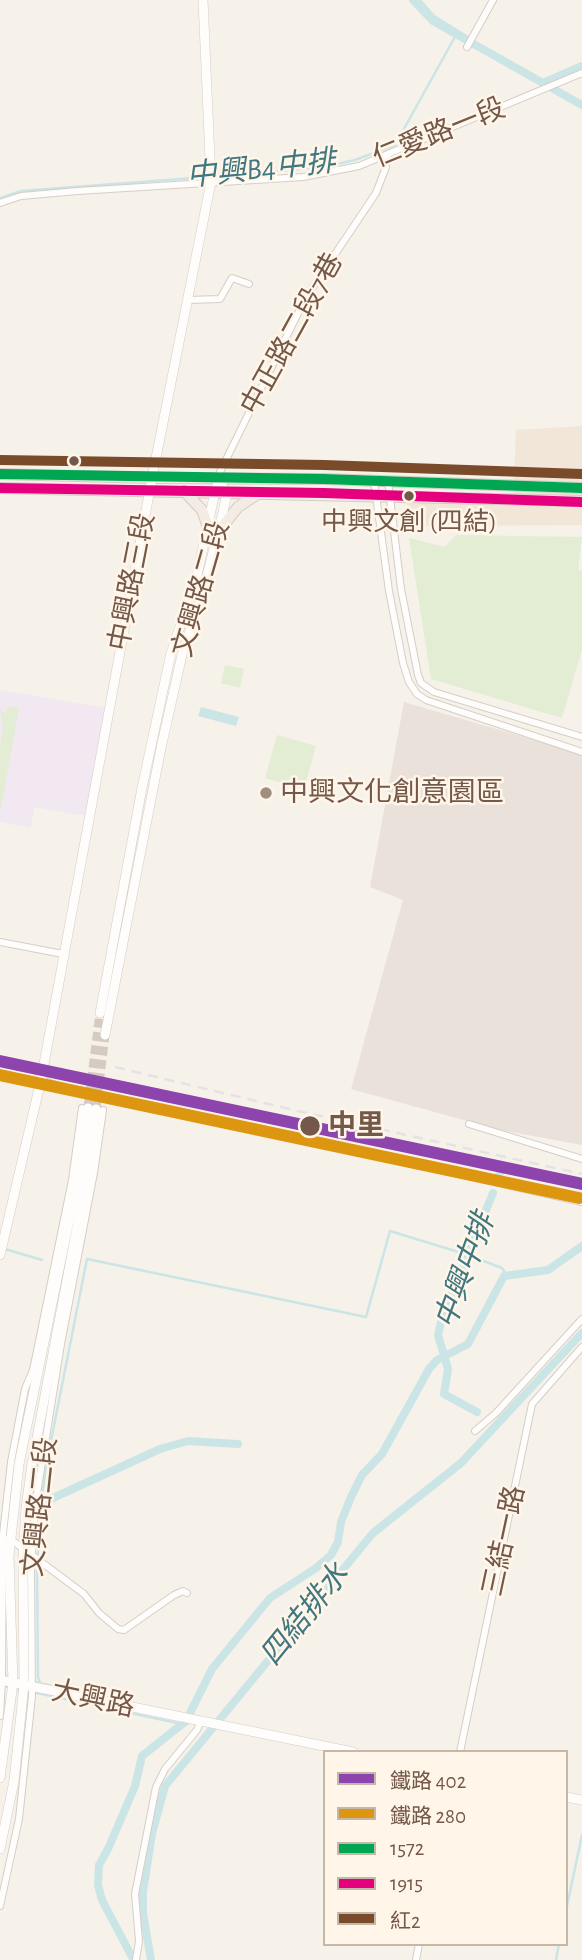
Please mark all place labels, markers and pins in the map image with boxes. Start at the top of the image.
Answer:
unlabelled marker [67,454,81,468]
marker: 中興文創 (四結) [402,489,416,503]
place label: 中興文創 (四結) [321,506,497,538]
place label: 中興文化創意園區 [280,776,504,810]
marker: 中興文化創意園區 [258,785,274,801]
place label: 中里 [328,1109,384,1143]
marker: 中里 [298,1114,322,1138]

